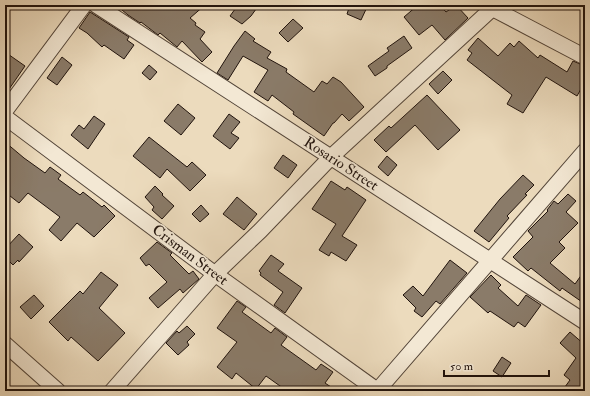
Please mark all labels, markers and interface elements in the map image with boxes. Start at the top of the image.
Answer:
street label: Rosario Street [300,133,382,195]
street label: Crisman Street [148,220,232,290]
scale bar [444,352,549,378]
text: 50 m [450,359,474,374]

